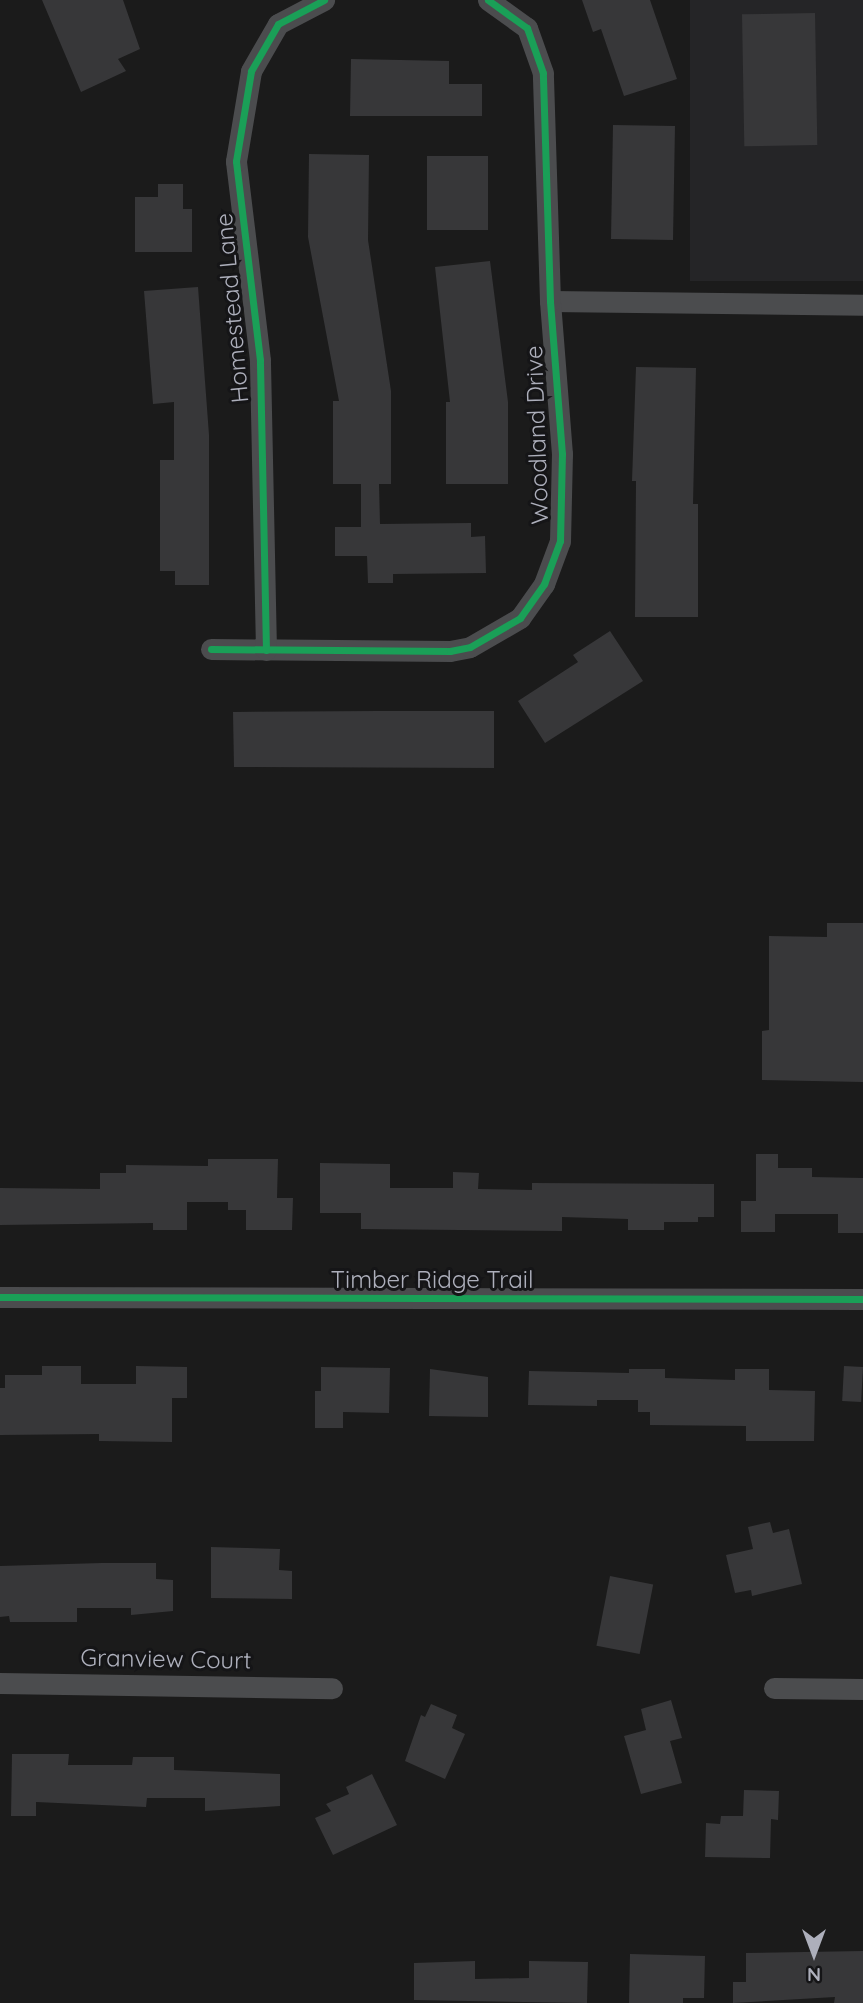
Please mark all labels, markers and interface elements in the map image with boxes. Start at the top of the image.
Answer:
street label: Homestead Lane [209,212,255,404]
street label: Woodland Drive [519,345,555,525]
street label: Timber Ridge Trail [331,1266,533,1294]
street label: Granview Court [80,1643,252,1675]
north arrow [779,1919,849,1989]
text: N [807,1963,821,1987]

